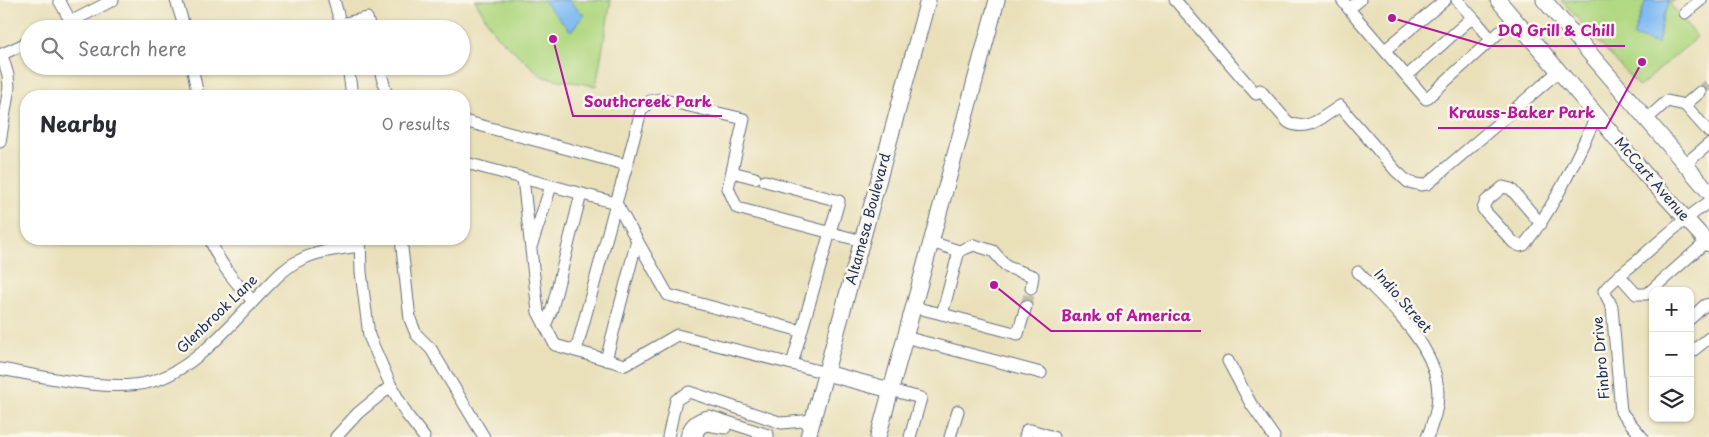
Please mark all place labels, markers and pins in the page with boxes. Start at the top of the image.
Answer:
callout: DQ Grill & Chill [1488,16,1625,46]
callout: Southcreek Park [573,86,722,116]
callout: Krauss-Baker Park [1438,98,1606,128]
callout: Bank of America [1051,301,1201,331]

